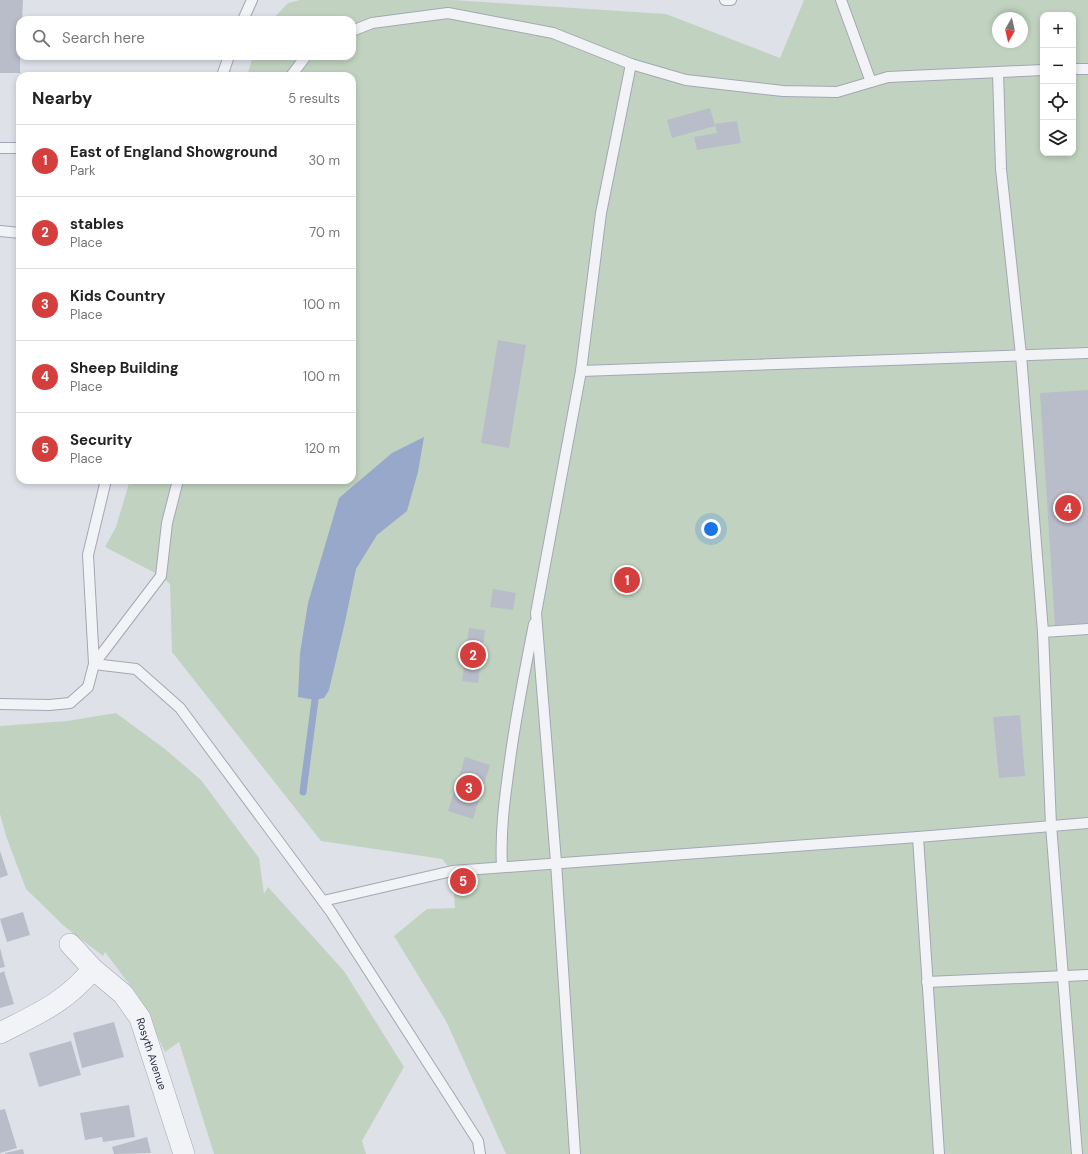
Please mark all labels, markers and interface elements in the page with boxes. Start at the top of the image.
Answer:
north arrow [992,12,1028,48]
map controls [1040,12,1076,156]
button: + [1040,12,1076,48]
search box [16,16,356,60]
icon: search [30,27,52,49]
text: Search here [62,28,145,48]
button: − [1040,48,1076,84]
button: locate [1040,84,1076,120]
text: Nearby [32,87,92,109]
text: 5 results [288,90,340,107]
button: layers [1040,120,1076,156]
text: East of England Showground [70,142,278,162]
text: 1 [43,152,47,169]
text: 30 m [308,152,340,169]
text: Park [70,162,96,179]
text: stables [70,214,124,234]
text: 2 [41,224,49,241]
text: 70 m [309,224,340,241]
text: Place [70,234,102,251]
text: Kids Country [70,286,166,306]
text: 3 [41,296,49,313]
text: 100 m [303,296,340,313]
text: Place [70,306,102,323]
text: Sheep Building [70,358,179,378]
text: 4 [41,368,49,385]
text: 100 m [303,368,340,385]
text: Place [70,378,102,395]
text: Security [70,430,132,450]
text: 5 [41,440,49,457]
text: 120 m [305,440,340,457]
text: Place [70,450,102,467]
pin: 4 [1055,493,1081,523]
your location [701,519,721,539]
pin: 1 [614,565,640,595]
pin: 2 [460,640,486,670]
pin: 3 [456,773,482,803]
pin: 5 [450,866,476,896]
street label: Rosyth Avenue [133,1016,170,1092]

